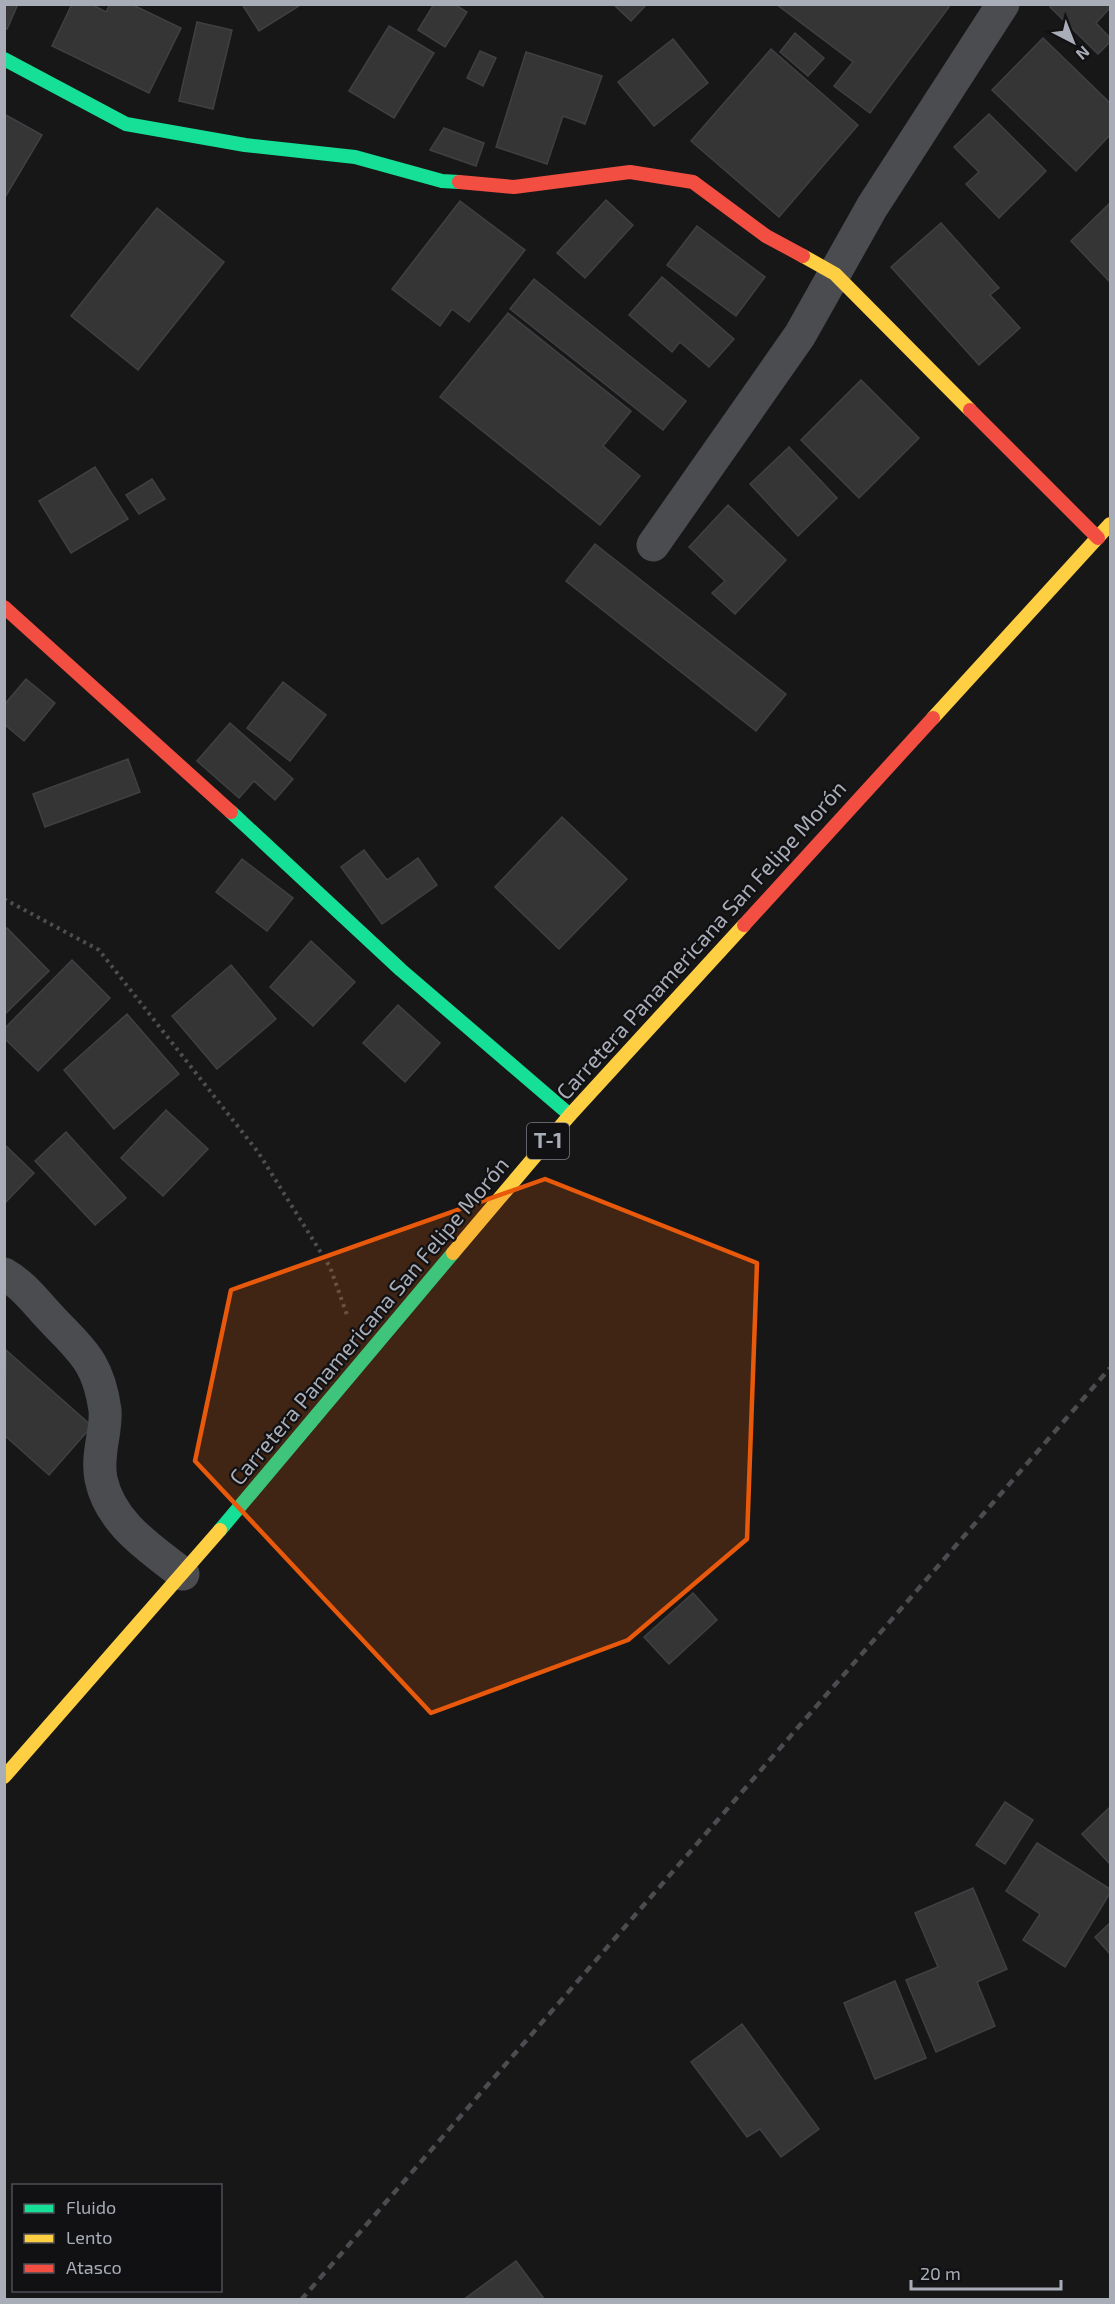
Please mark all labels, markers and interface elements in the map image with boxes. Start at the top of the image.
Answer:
north arrow [1043,12,1103,72]
text: N [1073,43,1094,64]
street label: Carretera Panamericana San Felipe Morón [550,775,850,1104]
road number: T-1 [527,1123,569,1159]
street label: Carretera Panamericana San Felipe Morón [223,1151,513,1490]
legend [12,2184,222,2292]
text: Fluido [66,2196,116,2218]
text: Lento [66,2226,112,2248]
scale bar [911,2253,1061,2291]
text: Atasco [66,2256,122,2278]
text: 20 m [920,2262,961,2284]

